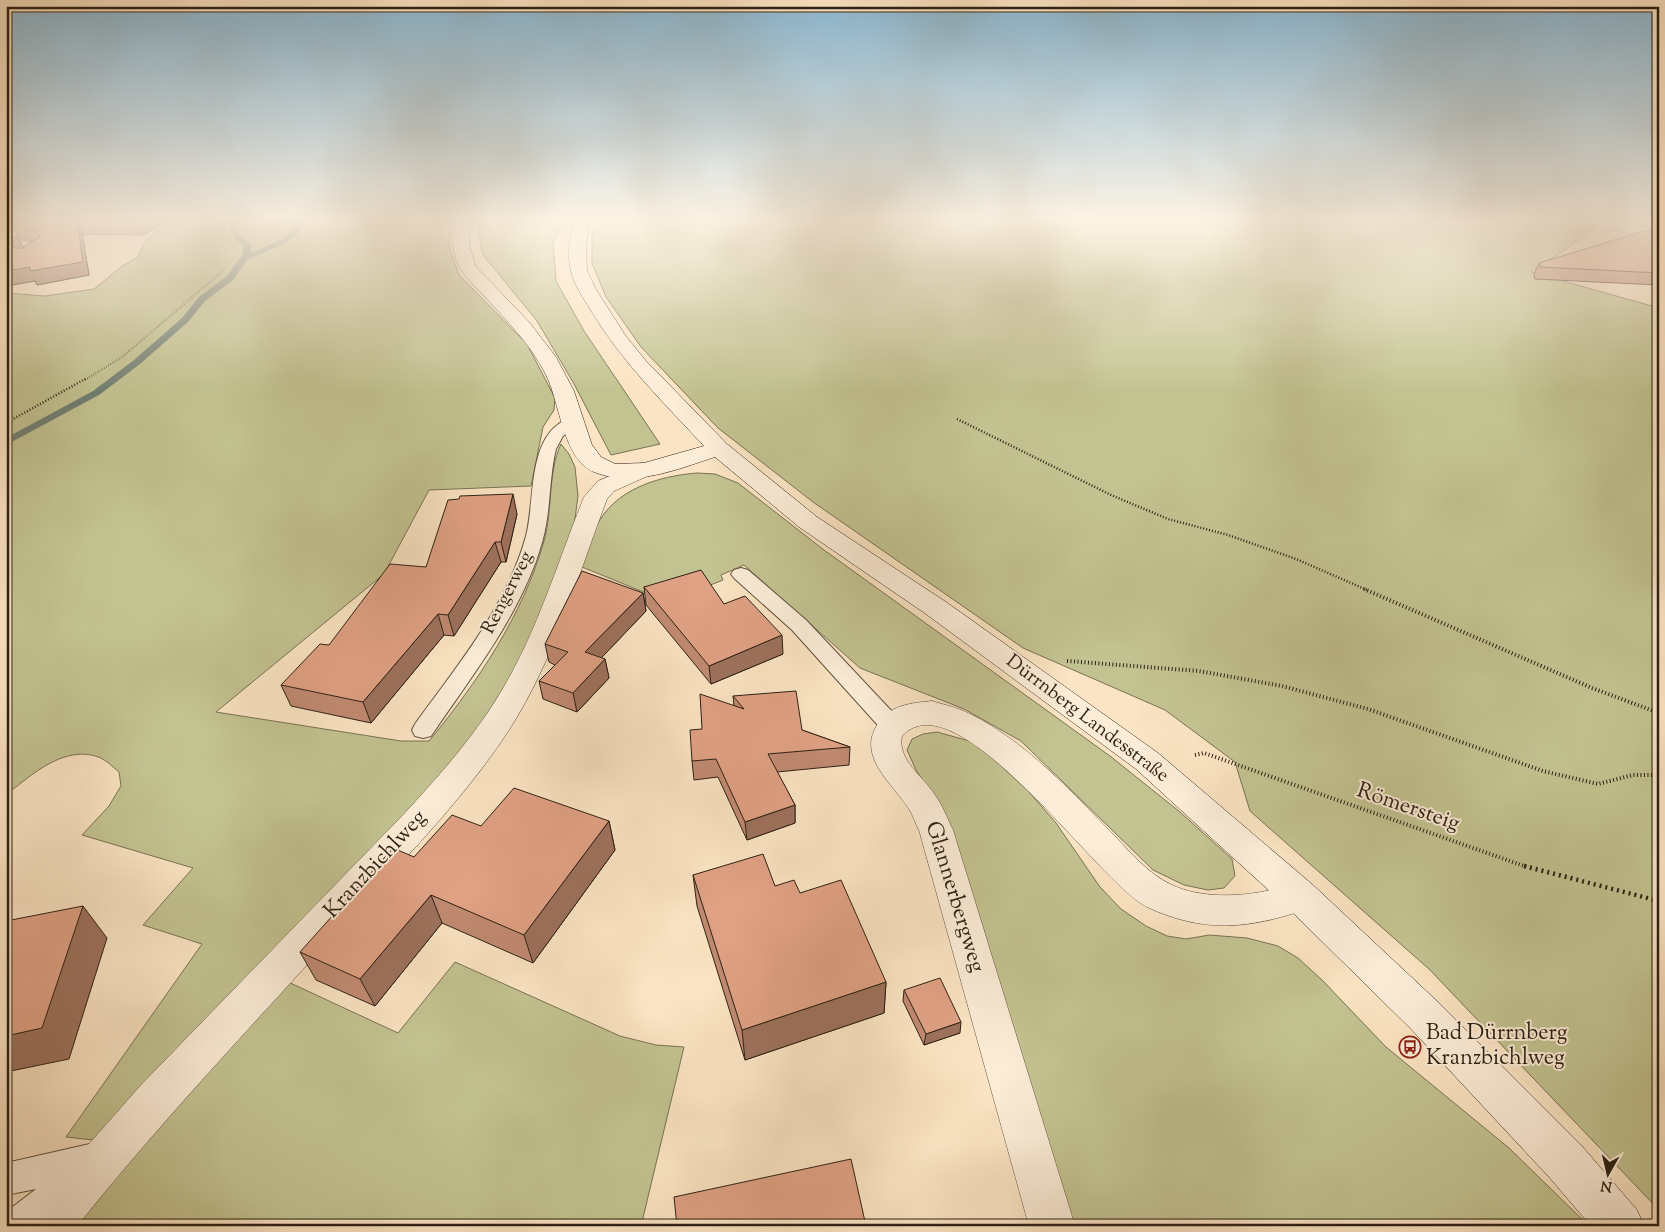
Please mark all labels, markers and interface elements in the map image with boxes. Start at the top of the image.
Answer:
street label: Rengerweg [476,547,540,639]
street label: Dürrnberg Landesstraße [1000,649,1174,789]
street label: Römersteig [1352,775,1464,841]
street label: Kranzbichlweg [317,803,435,927]
street label: Glannerbergweg [916,818,992,977]
place label: Bad Dürrnberg Kranzbichlweg [1426,1018,1568,1075]
bus stop icon: Bad Dürrnberg Kranzbichlweg [1398,1035,1422,1059]
north arrow [1582,1150,1632,1200]
text: N [1600,1174,1613,1196]

